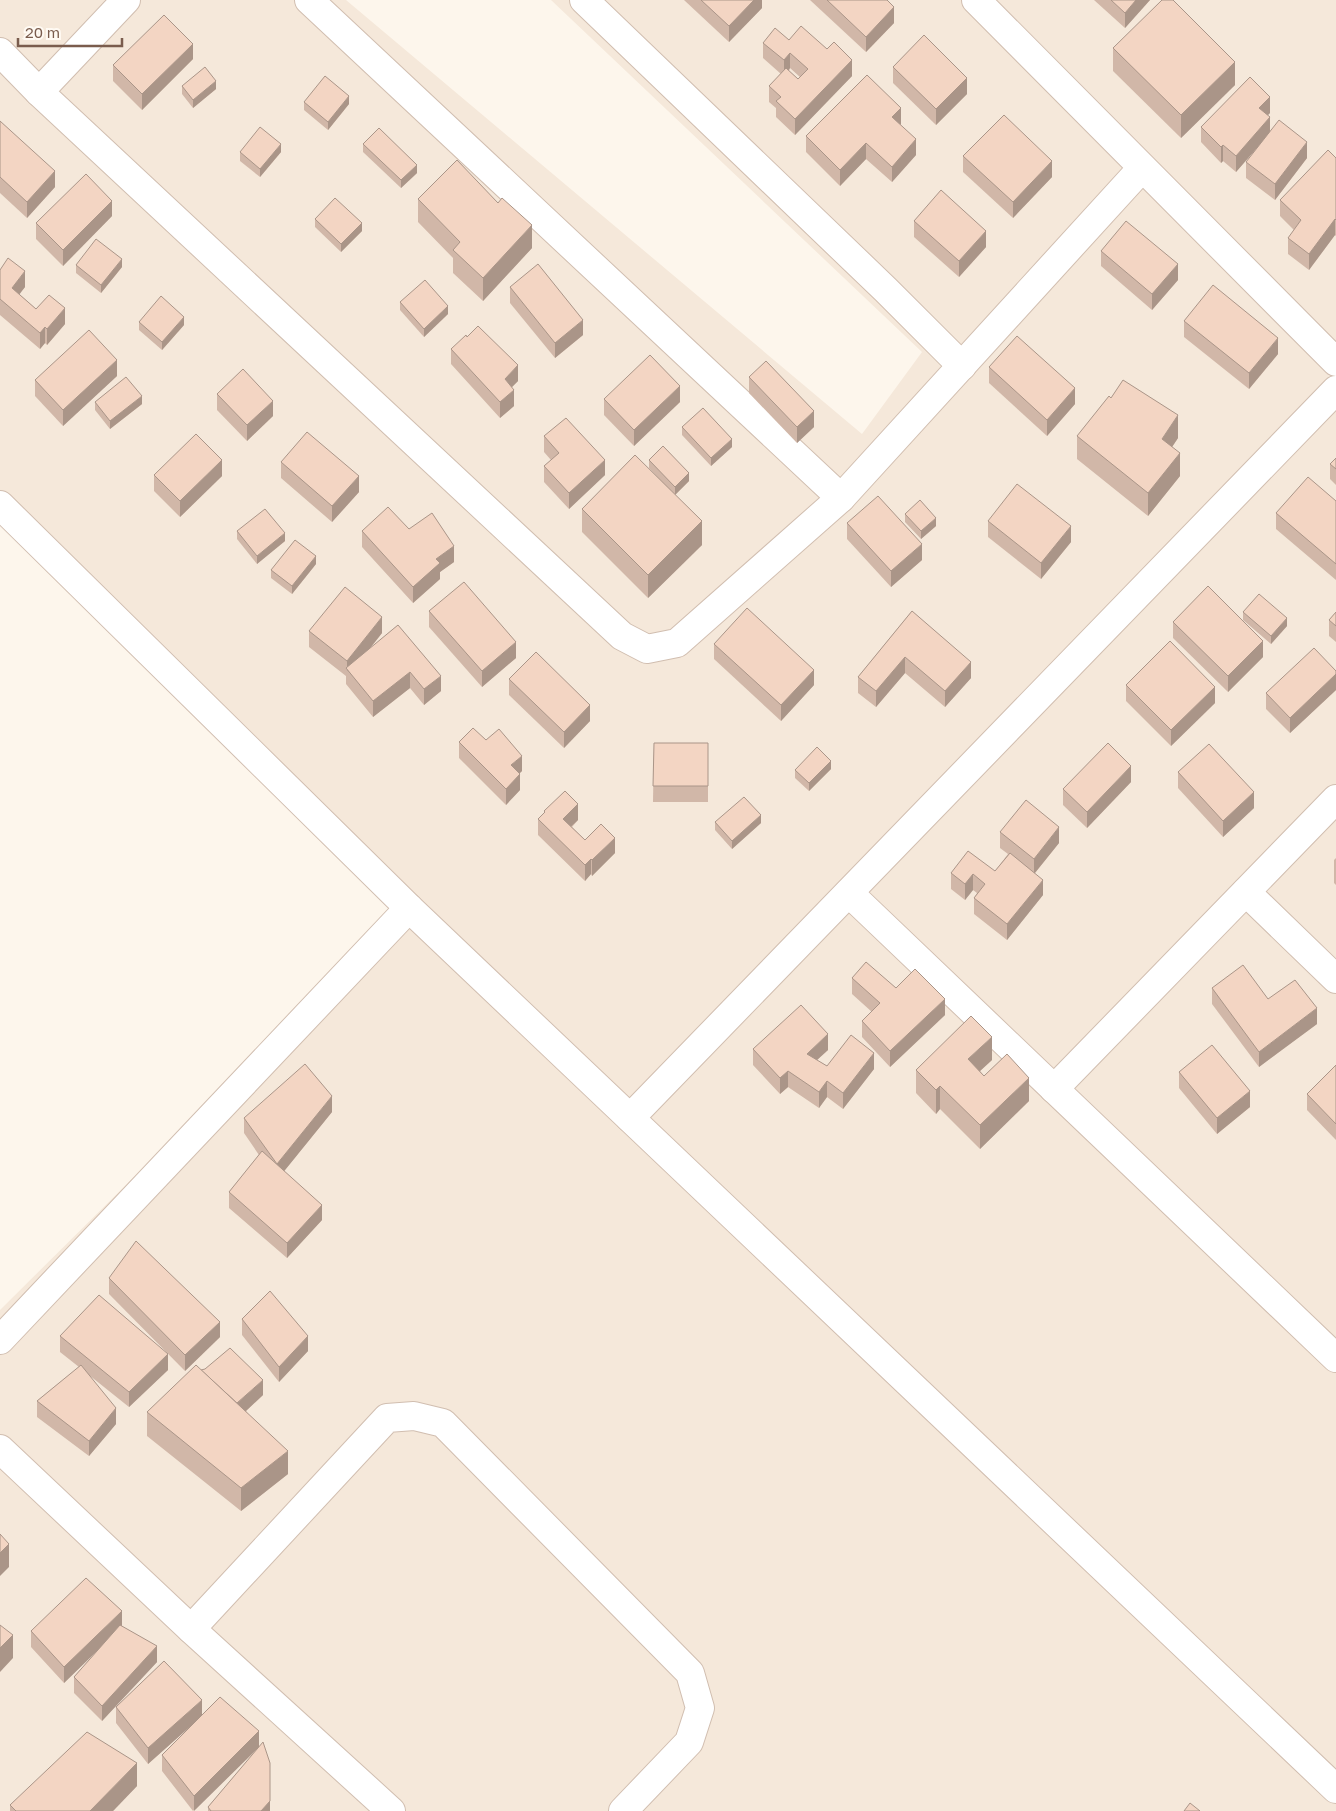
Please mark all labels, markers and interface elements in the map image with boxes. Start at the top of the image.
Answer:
scale bar [18,15,121,47]
text: 20 m [25,23,60,41]

